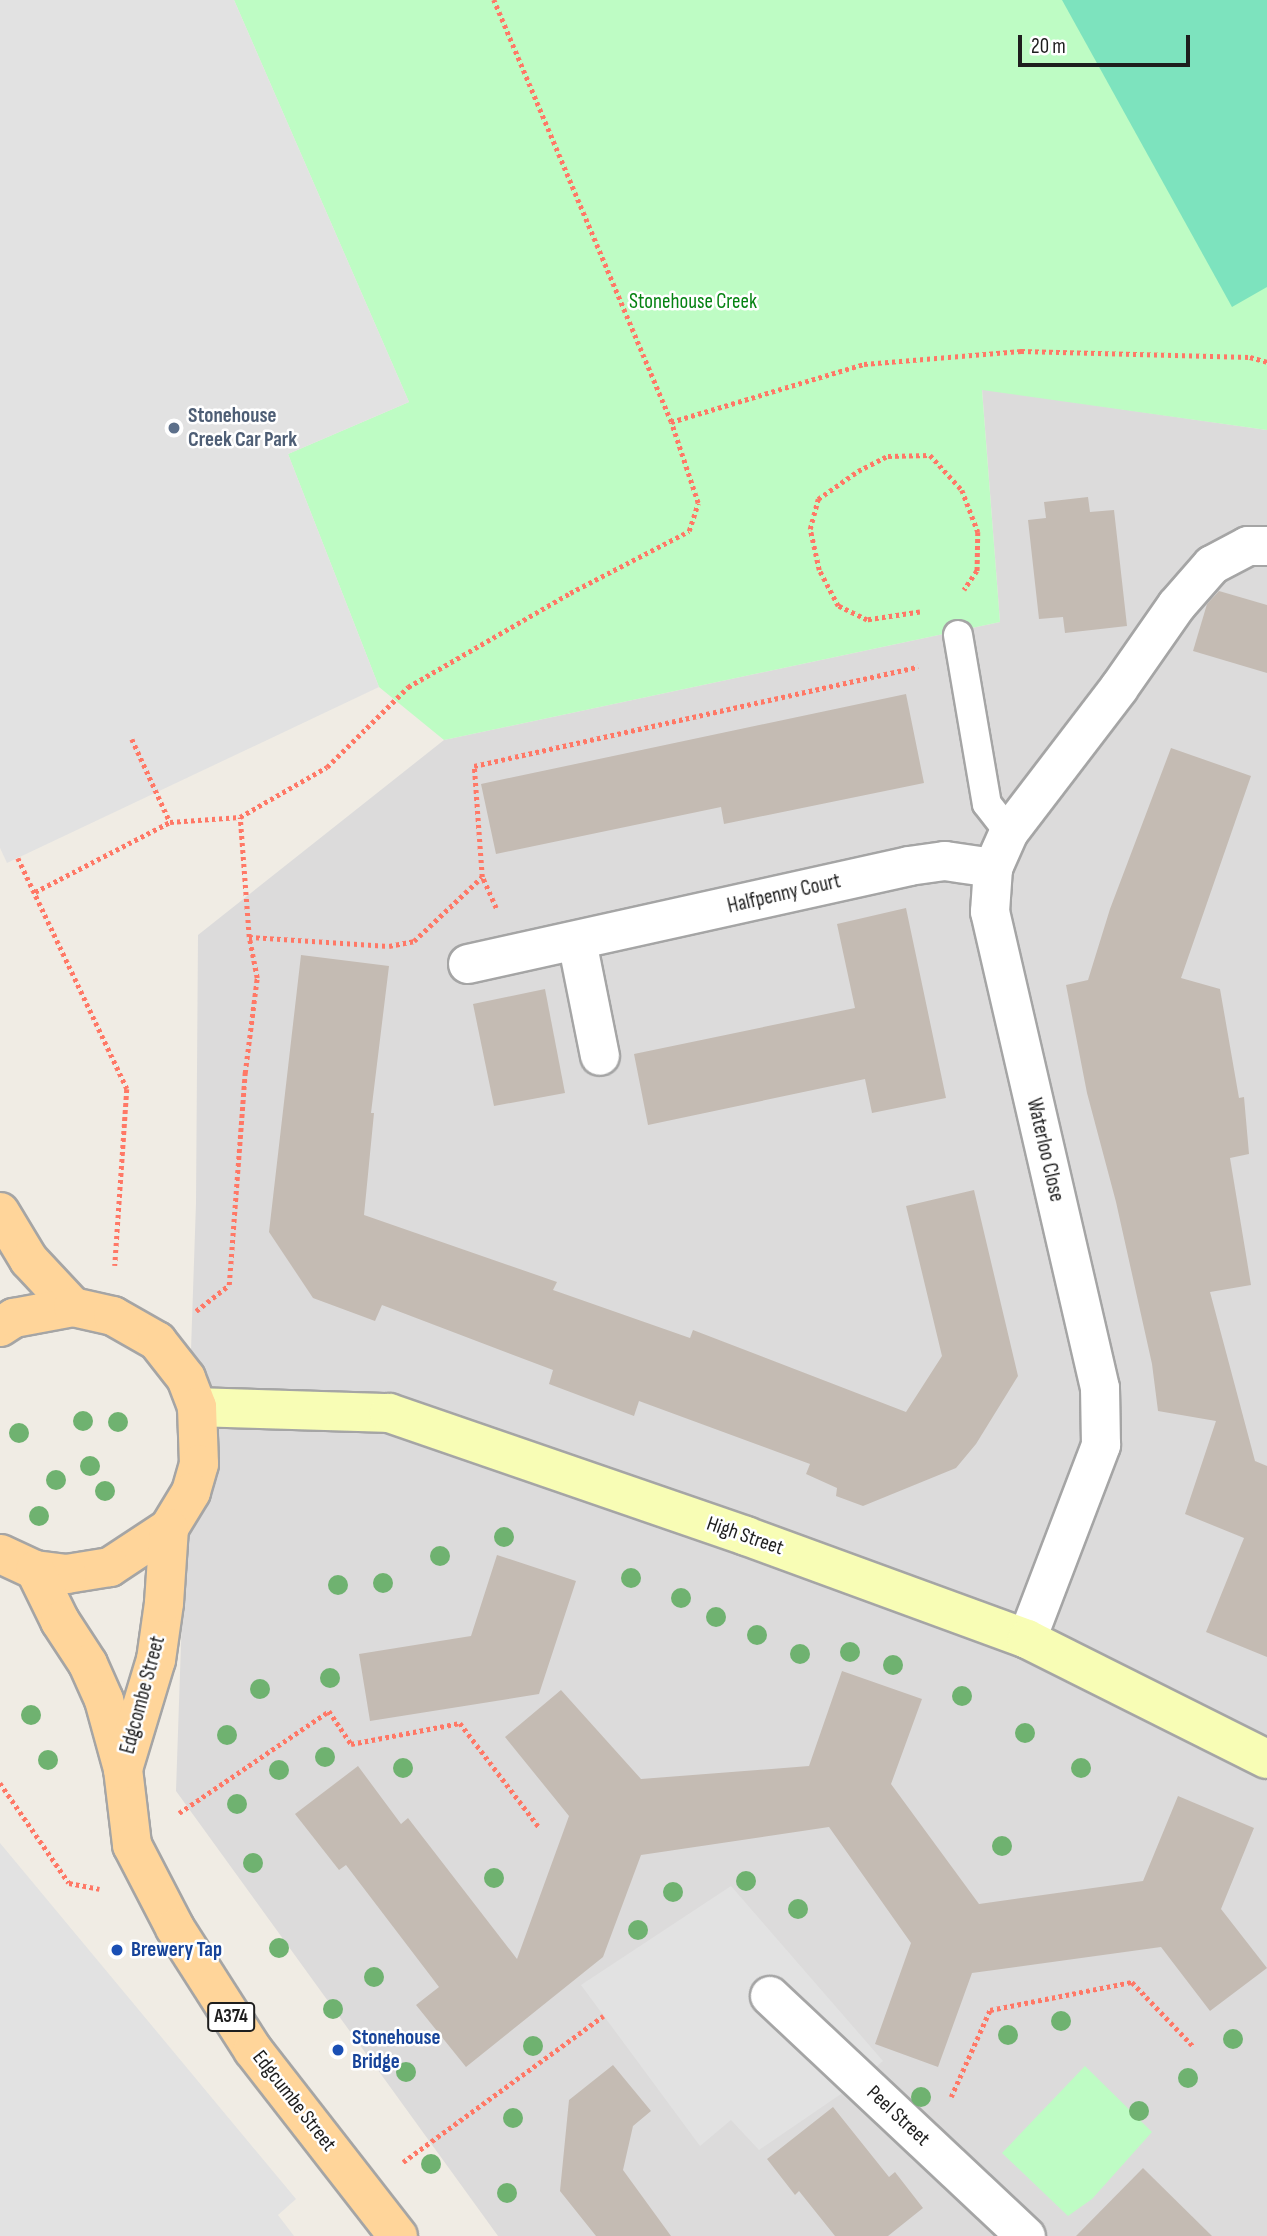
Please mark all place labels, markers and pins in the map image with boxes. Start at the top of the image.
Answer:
place label: Stonehouse Creek Car Park [188,403,297,453]
marker: Stonehouse Creek Car Park [166,420,182,436]
place label: Brewery Tap [131,1937,222,1963]
marker: Brewery Tap [109,1942,125,1958]
place label: Stonehouse Bridge [352,2025,440,2075]
marker: Stonehouse Bridge [330,2042,346,2058]

